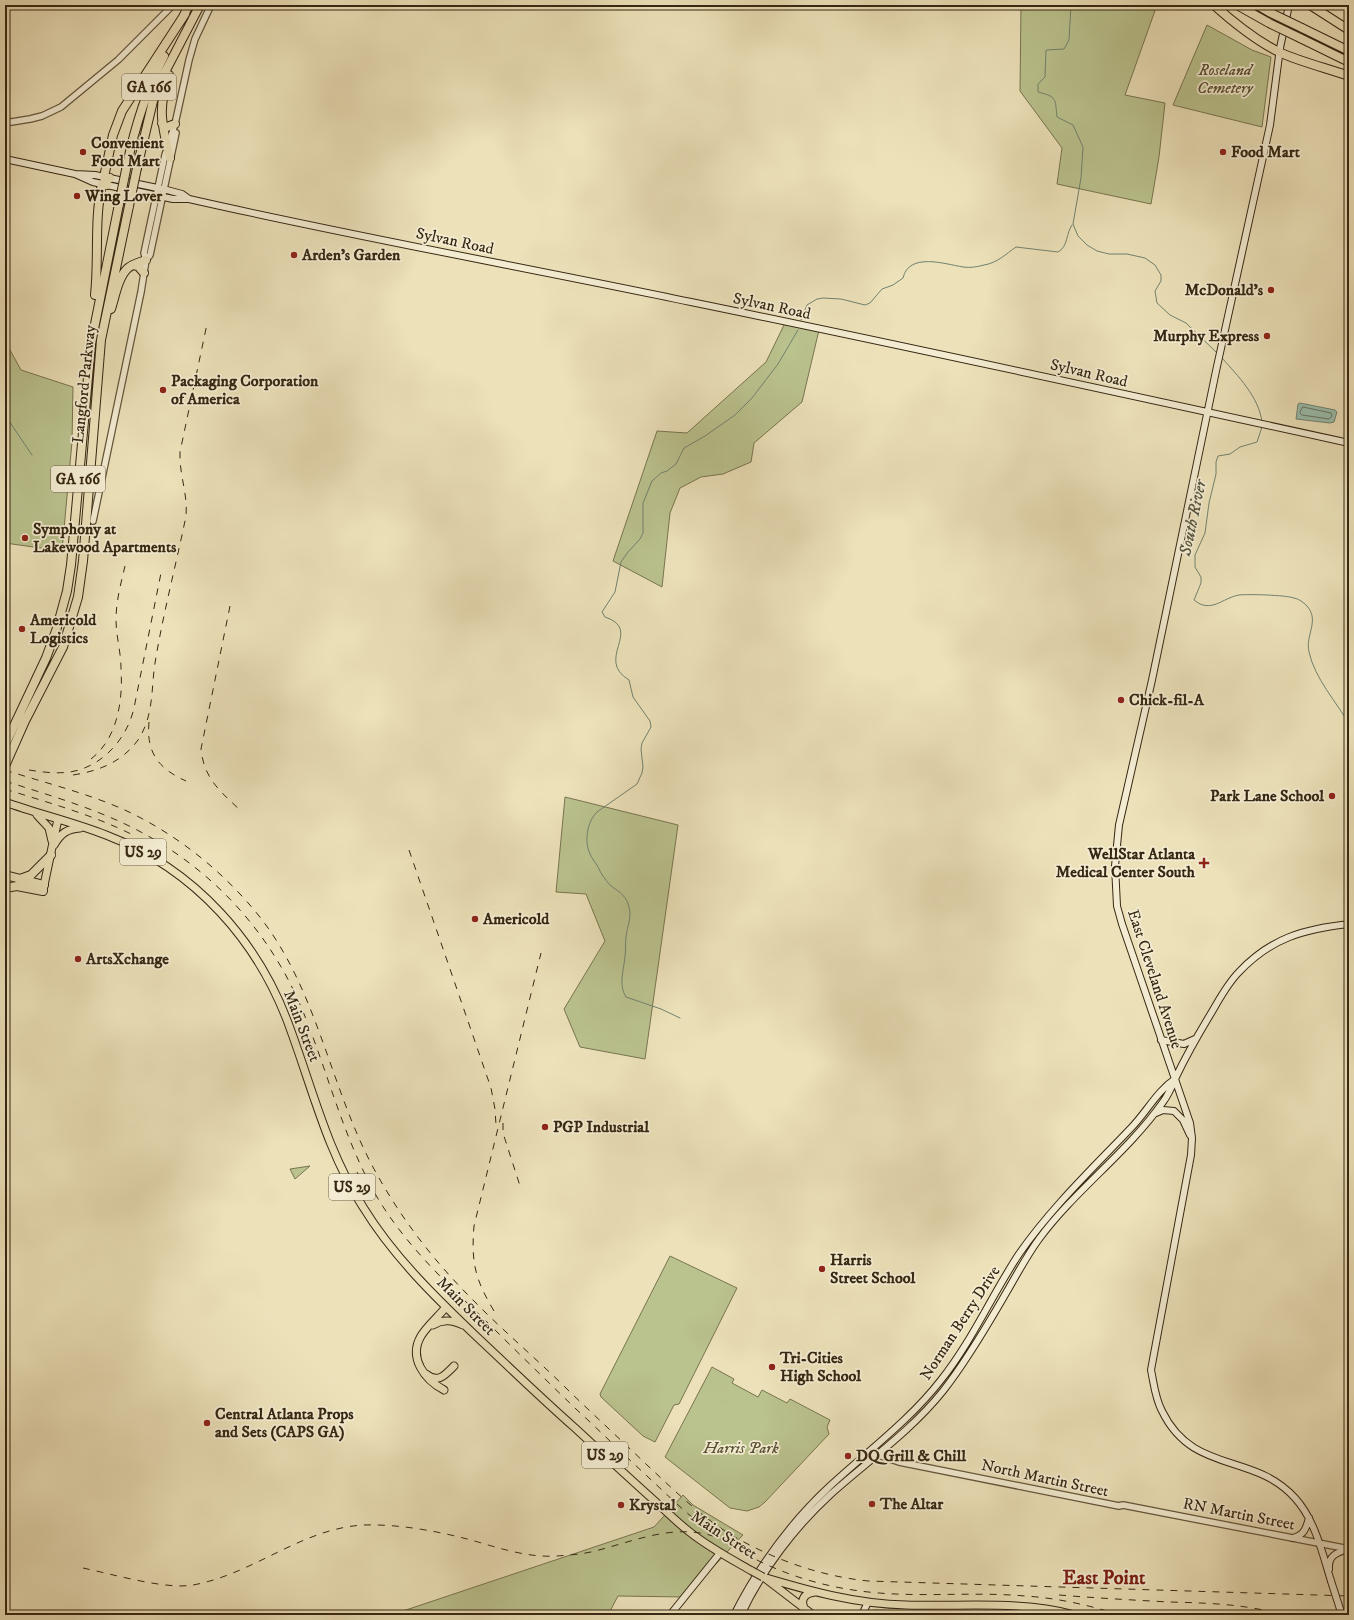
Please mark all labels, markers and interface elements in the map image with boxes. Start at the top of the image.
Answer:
park label: Roseland Cemetery [1197,60,1255,98]
road number: GA 166 [122,74,176,100]
place label: Convenient Food Mart [91,133,165,171]
place label: Food Mart [1231,142,1301,162]
marker: Convenient Food Mart [78,147,88,157]
marker: Food Mart [1218,147,1228,157]
place label: Wing Lover [84,186,163,206]
marker: Wing Lover [72,191,82,201]
street label: Sylvan Road [414,223,496,259]
place label: Arden's Garden [301,245,401,265]
marker: Arden's Garden [289,250,299,260]
place label: McDonald's [1185,280,1264,300]
marker: McDonald's [1266,285,1276,295]
street label: Sylvan Road [731,288,813,324]
street label: Langford Parkway [68,323,100,444]
place label: Murphy Express [1153,326,1260,346]
marker: Murphy Express [1262,331,1272,341]
street label: Sylvan Road [1048,354,1130,392]
place label: Packaging Corporation of America [171,371,319,409]
marker: Packaging Corporation of America [158,385,168,395]
road number: GA 166 [51,466,105,492]
water label: South River [1174,476,1212,559]
place label: Symphony at Lakewood Apartments [33,519,177,557]
marker: Symphony at Lakewood Apartments [20,533,30,543]
place label: Americold Logistics [29,610,97,648]
marker: Americold Logistics [17,624,27,634]
place label: Chick-fil-A [1129,690,1205,710]
marker: Chick-fil-A [1116,695,1126,705]
place label: Park Lane School [1210,786,1325,806]
marker: Park Lane School [1327,791,1337,801]
road number: US 29 [120,839,166,865]
place label: WellStar Atlanta Medical Center South [1056,844,1196,882]
marker: WellStar Atlanta Medical Center South [1198,857,1210,869]
street label: East Cleveland Avenue [1123,907,1187,1051]
place label: Americold [482,909,550,929]
marker: Americold [470,914,480,924]
place label: ArtsXchange [85,949,169,969]
marker: ArtsXchange [73,954,83,964]
street label: Main Street [279,987,325,1065]
place label: PGP Industrial [553,1117,650,1137]
marker: PGP Industrial [540,1122,550,1132]
road number: US 29 [329,1174,375,1200]
place label: Harris Street School [830,1250,916,1288]
street label: Norman Berry Drive [916,1262,1005,1384]
marker: Harris Street School [817,1264,827,1274]
street label: Main Street [432,1272,500,1340]
place label: Tri-Cities High School [779,1348,862,1386]
marker: Tri-Cities High School [767,1362,777,1372]
place label: Central Atlanta Props and Sets (CAPS GA) [215,1404,354,1442]
marker: Central Atlanta Props and Sets (CAPS GA) [202,1418,212,1428]
park label: Harris Park [702,1438,779,1458]
road number: US 29 [582,1442,628,1468]
place label: DQ Grill & Chill [856,1446,967,1466]
marker: DQ Grill & Chill [843,1451,853,1461]
street label: North Martin Street [979,1455,1111,1501]
street label: RN Martin Street [1181,1493,1297,1535]
place label: The Altar [879,1494,944,1514]
place label: Krystal [629,1495,677,1515]
marker: The Altar [867,1499,877,1509]
marker: Krystal [616,1500,626,1510]
street label: Main Street [687,1506,761,1564]
district label: East Point [1063,1566,1146,1591]

